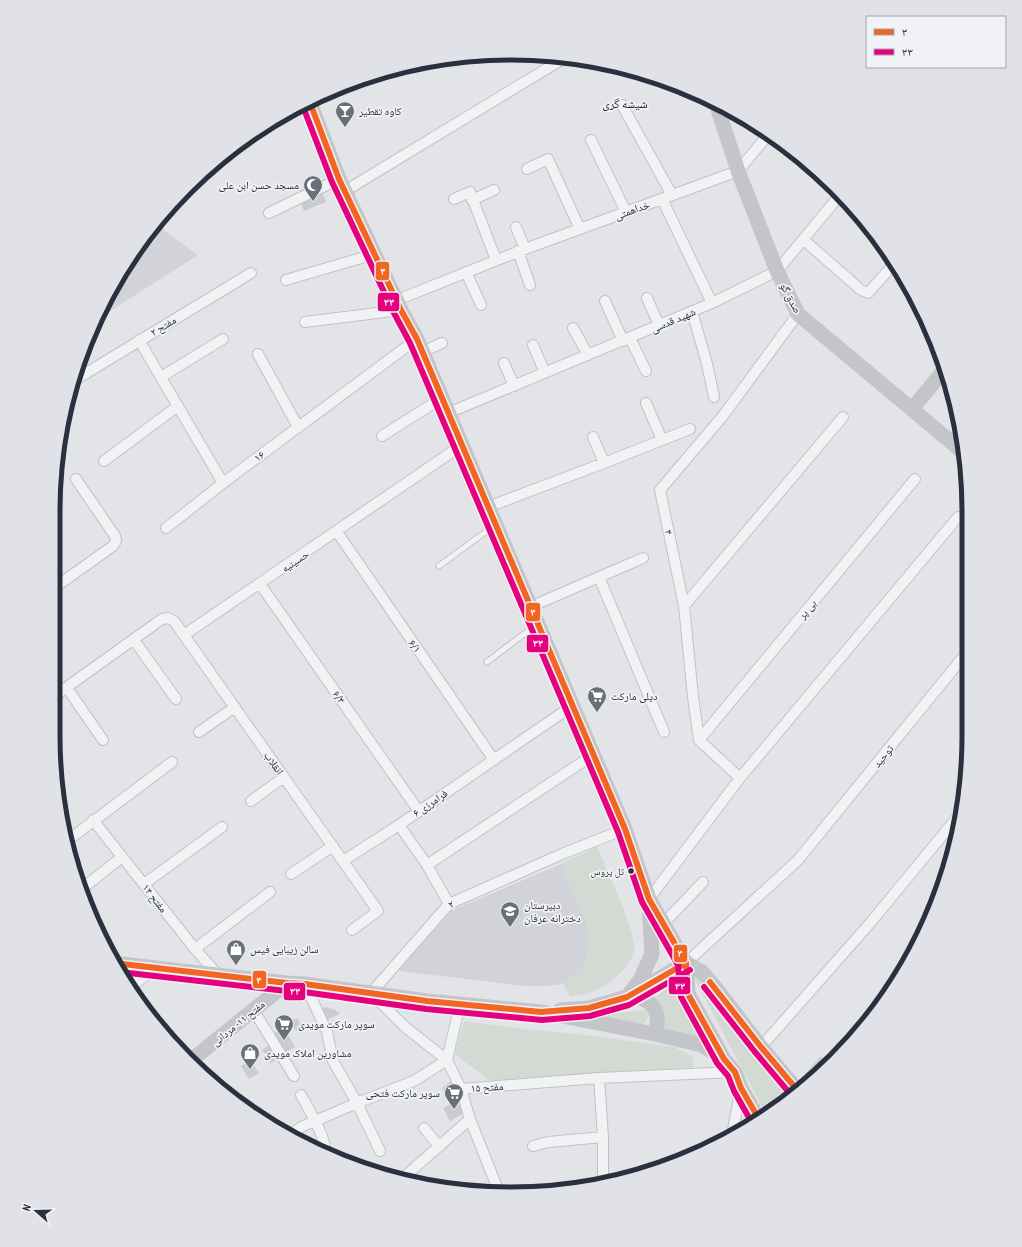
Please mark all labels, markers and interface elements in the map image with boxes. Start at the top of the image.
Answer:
legend [866,16,1006,68]
text: ۳ [902,24,907,39]
text: ۳۳ [902,44,913,59]
district label: شیشه گری [602,96,648,111]
bar icon: کاوه تقطیر [334,100,356,128]
place label: کاوه تقطیر [358,104,402,118]
mosque icon: مسجد حسن ابن علی [302,174,324,202]
place label: مسجد حسن ابن علی [219,178,299,192]
street label: خداهمتی [612,197,652,223]
line badge: ۳ [375,261,390,281]
text: ۳ [380,264,386,278]
street label: صدق گو [777,280,805,316]
line badge: ۳۳ [377,292,400,312]
text: ۳۳ [384,295,394,309]
street label: شهید قدسی [648,304,698,336]
street label: مفتح ۲ [147,313,179,339]
street label: ۱۶ [251,447,267,465]
street label: ۴ [662,528,676,536]
street label: حسینیه [278,547,312,575]
street label: بی پر [794,596,819,622]
line badge: ۳ [525,602,541,622]
text: ۳ [530,605,536,619]
line badge: ۳۳ [526,634,549,653]
text: ۳۳ [533,636,543,650]
street label: ۶/۱ [406,637,424,655]
supermarket icon: دیلی مارکت [586,685,608,713]
street label: ۶/۳ [330,688,349,706]
place label: دیلی مارکت [611,689,658,703]
street label: توحید [870,741,897,770]
street label: انقلاب [261,749,287,777]
street label: فرامرزی ۶ [410,786,451,820]
place label: تل پروس [590,865,624,878]
marker: تل پروس [626,866,636,876]
street label: مفتح ۱۴ [139,881,171,915]
street label: ۲ [445,897,457,911]
place label: دبیرستان دخترانه عرفان [524,898,581,925]
school or university icon: دبیرستان دخترانه عرفان [499,900,521,928]
shop icon: سالن زیبایی فیس [225,938,247,966]
place label: سالن زیبایی فیس [250,942,319,956]
line badge: ۳ [673,944,688,963]
text: ۳ [677,946,683,960]
line badge: ۳ [252,970,267,989]
text: ۳ [256,973,262,987]
line badge: ۳۳ [668,976,691,995]
text: ۳۳ [675,979,685,993]
line badge: ۳۳ [283,982,306,1001]
text: ۳۳ [290,984,300,998]
street label: مفتح ۱۱- مردانی [208,997,268,1049]
supermarket icon: سوپر مارکت مویدی [273,1013,295,1041]
place label: سوپر مارکت مویدی [298,1017,375,1031]
shop icon: مشاورین املاک مویدی [239,1042,261,1070]
place label: مشاورین املاک مویدی [264,1046,352,1060]
street label: مفتح ۱۵ [470,1079,504,1095]
supermarket icon: سوپر مارکت فتحی [443,1082,465,1110]
place label: سوپر مارکت فتحی [366,1086,440,1100]
north arrow [16,1191,56,1231]
text: N [19,1202,34,1213]

